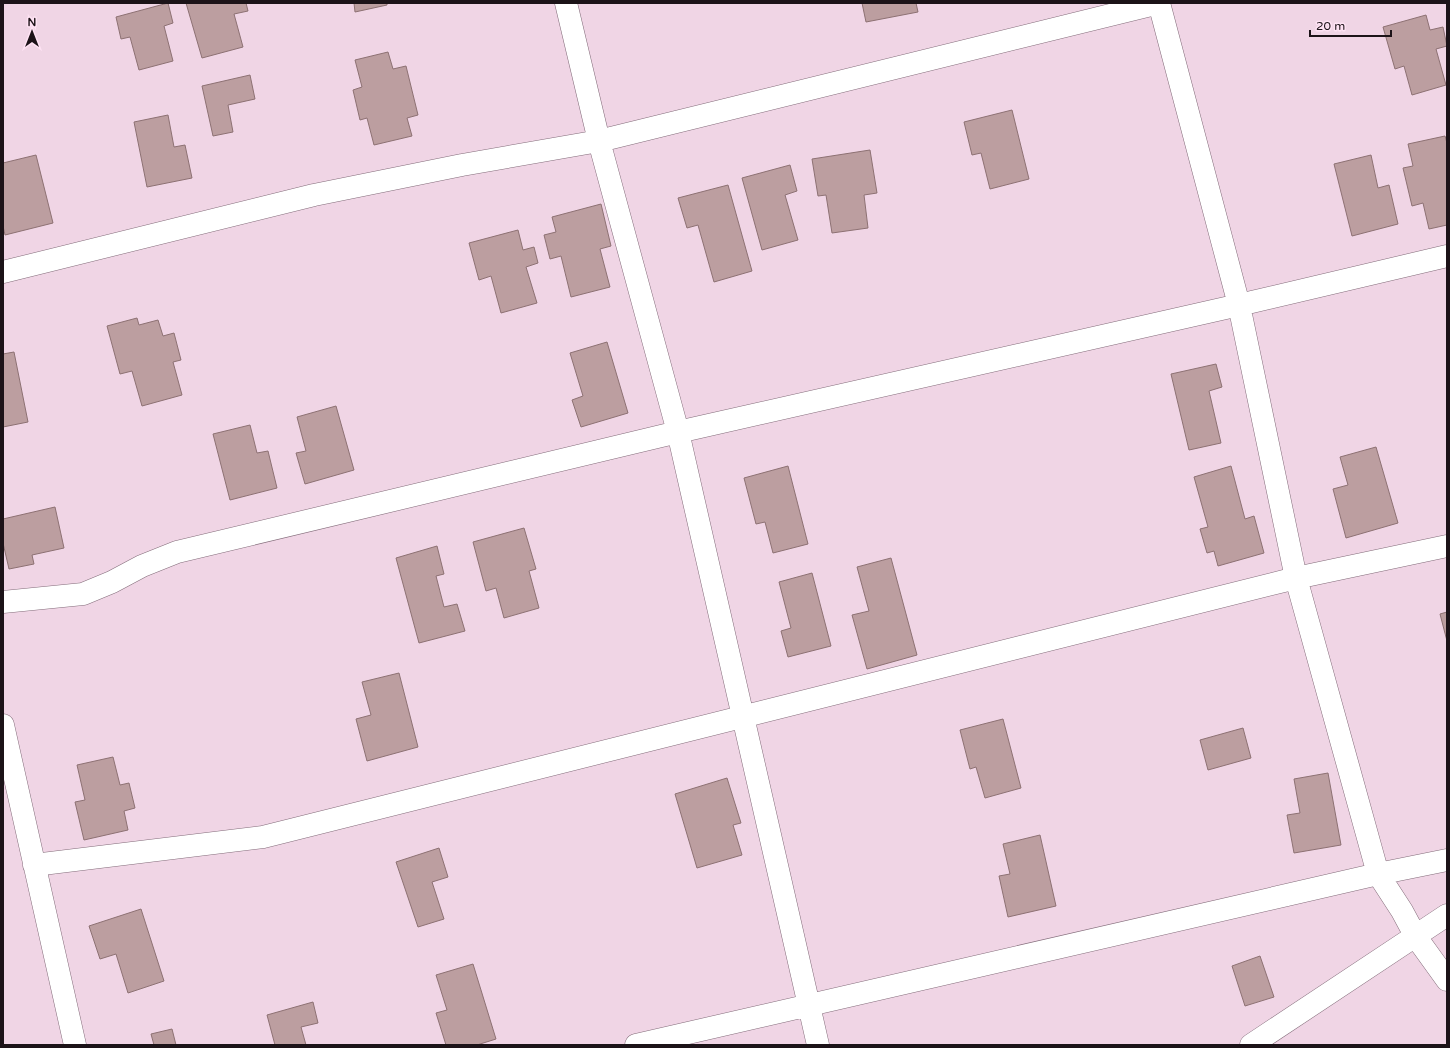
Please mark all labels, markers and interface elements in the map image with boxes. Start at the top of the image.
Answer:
north arrow [12,12,52,52]
scale bar [1310,12,1391,38]
text: N [28,16,36,29]
text: 20 m [1316,19,1345,33]

